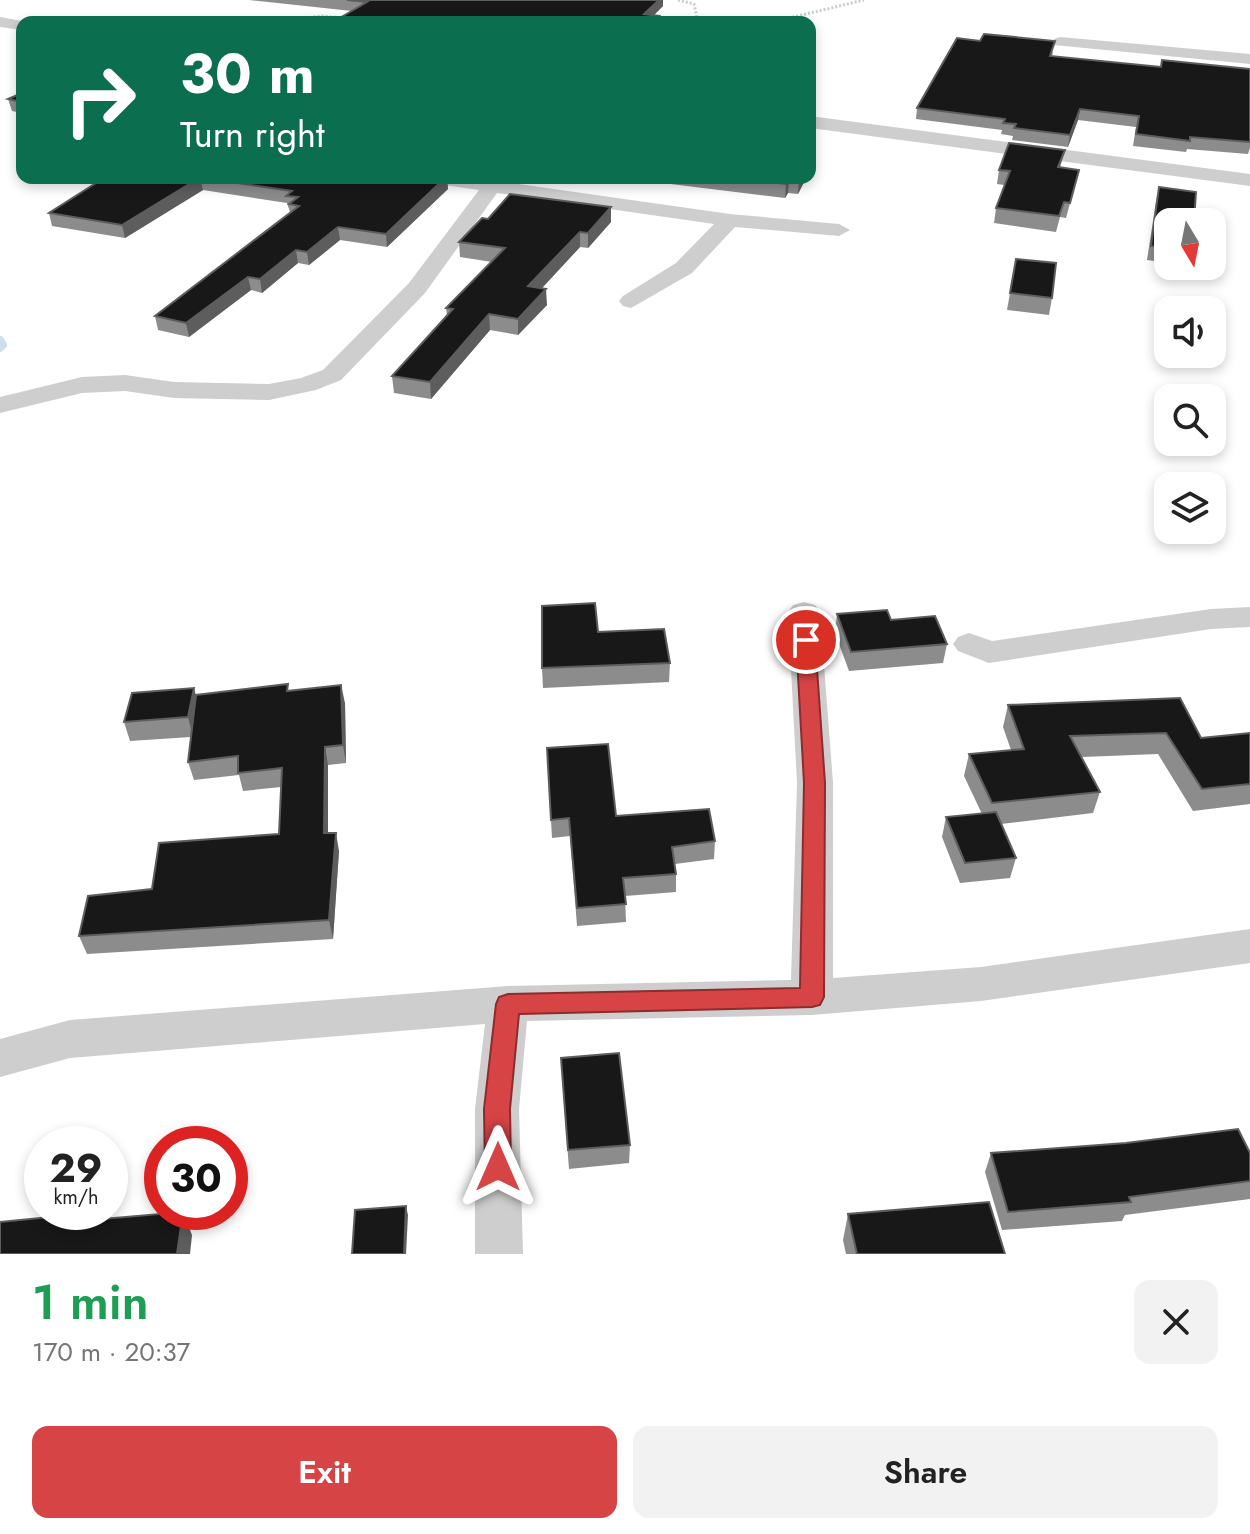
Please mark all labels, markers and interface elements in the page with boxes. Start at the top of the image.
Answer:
text: 30 m [180,33,315,114]
icon: right [48,48,152,152]
text: Turn right [180,108,325,160]
north arrow [1154,208,1226,280]
map controls [1154,208,1226,544]
button: sound [1154,296,1226,368]
button: search [1154,384,1226,456]
button: layers [1154,472,1226,544]
pin [772,606,840,674]
icon: arrive [784,618,828,662]
position arrow [456,1125,540,1209]
speed limit sign: 30 [144,1126,248,1230]
text: 29 [50,1139,103,1197]
text: km/h [53,1183,99,1212]
text: 1 min [32,1268,149,1337]
button: close [1134,1280,1218,1364]
text: 170 m · 20:37 [32,1333,190,1371]
button: Exit [32,1426,617,1518]
button: Share [633,1426,1218,1518]

